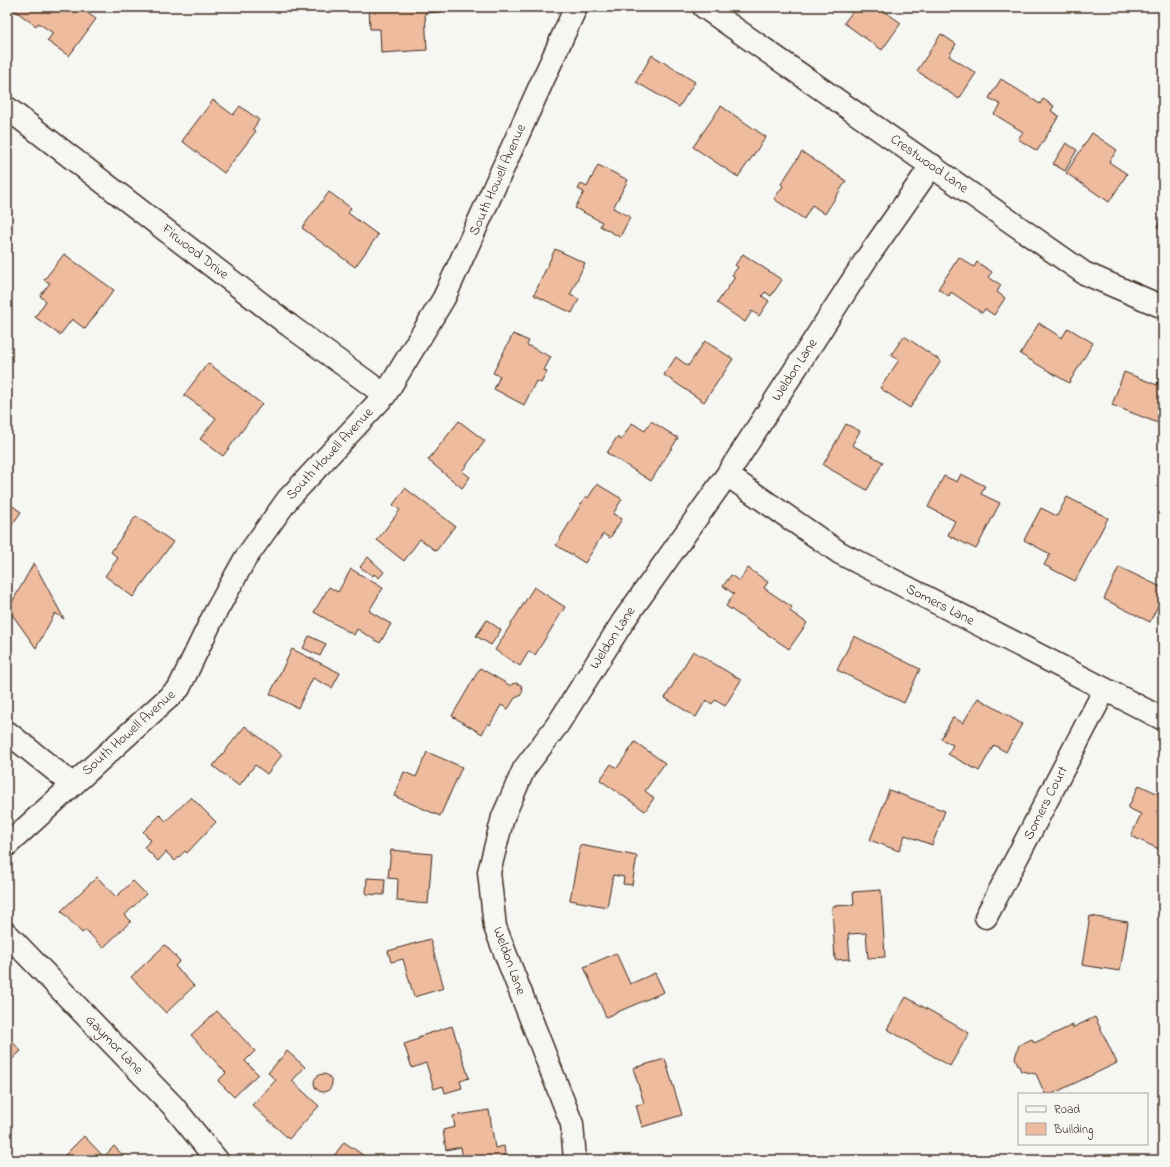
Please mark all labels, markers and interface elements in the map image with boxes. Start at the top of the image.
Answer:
street label: South Howell Avenue [464,120,532,239]
street label: Crestwood Lane [886,129,973,199]
street label: Firwood Drive [156,218,234,285]
street label: Weldon Lane [767,334,824,405]
street label: South Howell Avenue [281,402,379,505]
street label: Somers Lane [902,579,979,632]
street label: Weldon Lane [585,602,642,673]
street label: South Howell Avenue [77,685,181,781]
street label: Somers Court [1018,762,1074,844]
street label: Weldon Lane [487,924,531,999]
street label: Gaymor Lane [79,1010,148,1081]
legend [1018,1093,1148,1145]
text: Road [1054,1101,1080,1119]
text: Building [1053,1121,1093,1140]

